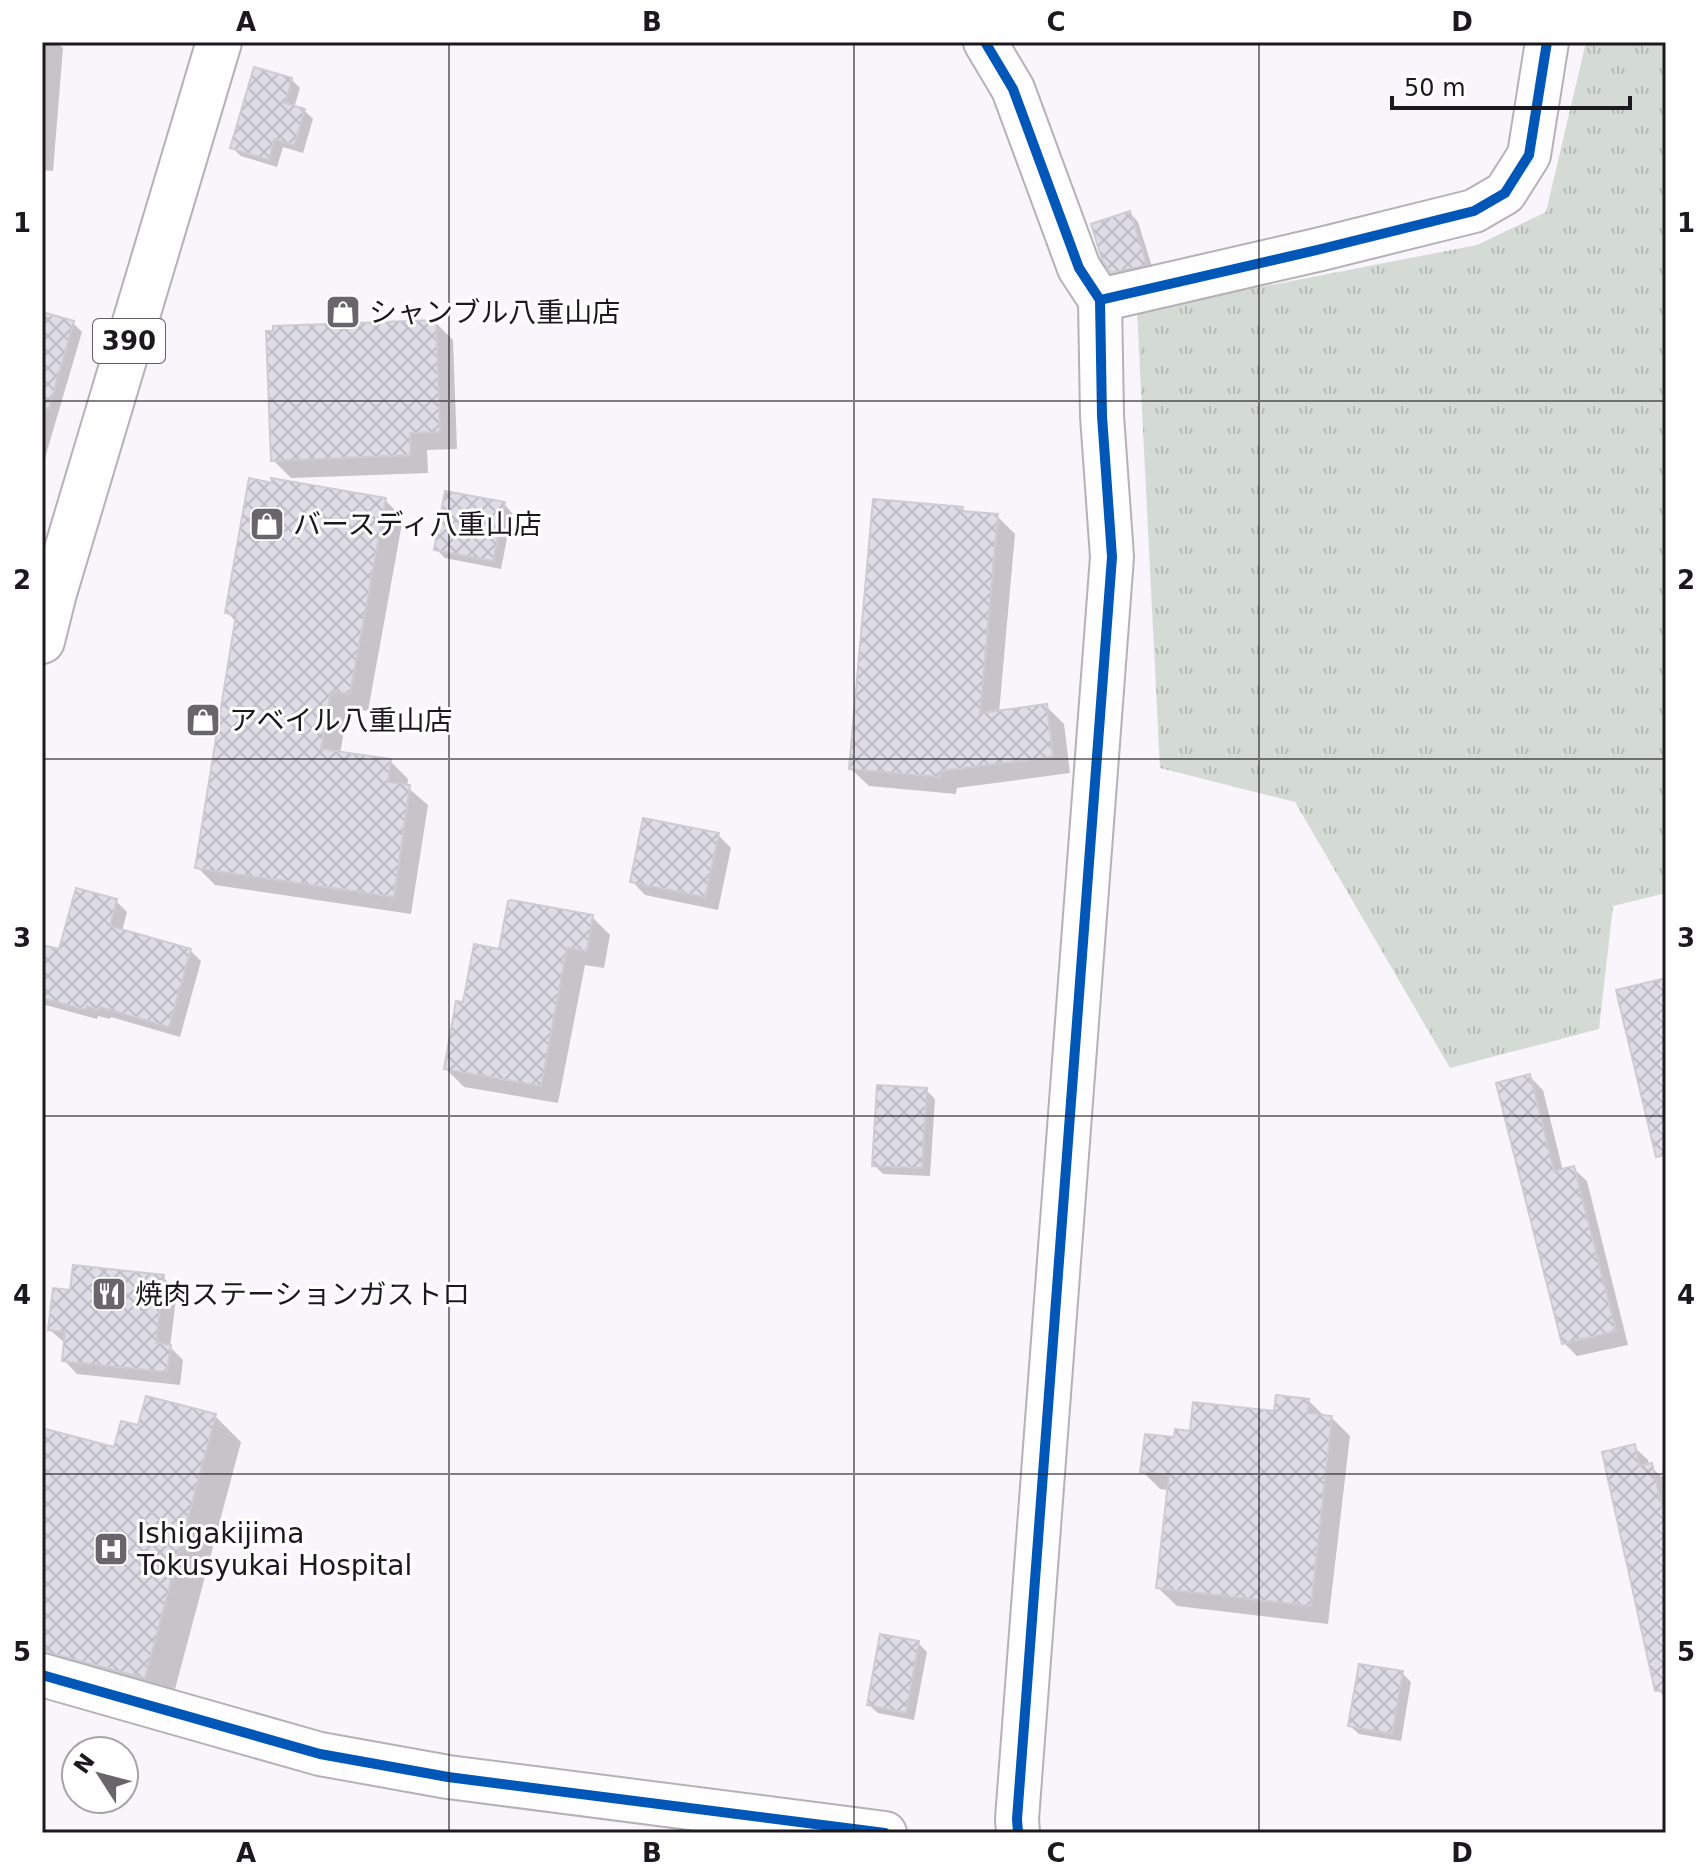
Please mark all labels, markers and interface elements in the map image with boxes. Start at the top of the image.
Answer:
text: A [236,7,256,37]
text: B [642,7,662,37]
text: C [1046,7,1066,37]
text: D [1451,7,1473,37]
scale bar [1392,60,1630,110]
text: 50 m [1404,74,1466,102]
text: 1 [13,208,31,238]
text: 1 [1677,208,1695,238]
shop icon: シャンブル八重山店 [324,293,362,331]
place label: シャンブル八重山店 [369,296,620,329]
road number: 390 [93,319,165,363]
shop icon: バースディ八重山店 [248,505,286,543]
place label: バースディ八重山店 [293,508,542,541]
text: 2 [13,565,31,595]
text: 2 [1677,565,1695,595]
shop icon: アベイル八重山店 [184,701,222,739]
place label: アベイル八重山店 [229,704,452,737]
text: 3 [13,923,31,953]
text: 3 [1677,923,1695,953]
restaurant icon: 焼肉ステーションガストロ [90,1275,128,1313]
place label: 焼肉ステーションガストロ [135,1278,470,1311]
text: 4 [13,1280,31,1310]
text: 4 [1677,1280,1695,1310]
place label: Ishigakijima Tokusyukai Hospital [136,1517,412,1582]
hospital icon: Ishigakijima Tokusyukai Hospital [92,1530,130,1568]
text: 5 [13,1637,31,1667]
text: 5 [1677,1637,1695,1667]
north arrow [60,1735,140,1815]
text: N [69,1749,100,1778]
text: A [236,1838,256,1868]
text: B [642,1838,662,1868]
text: C [1046,1838,1066,1868]
text: D [1451,1838,1473,1868]

